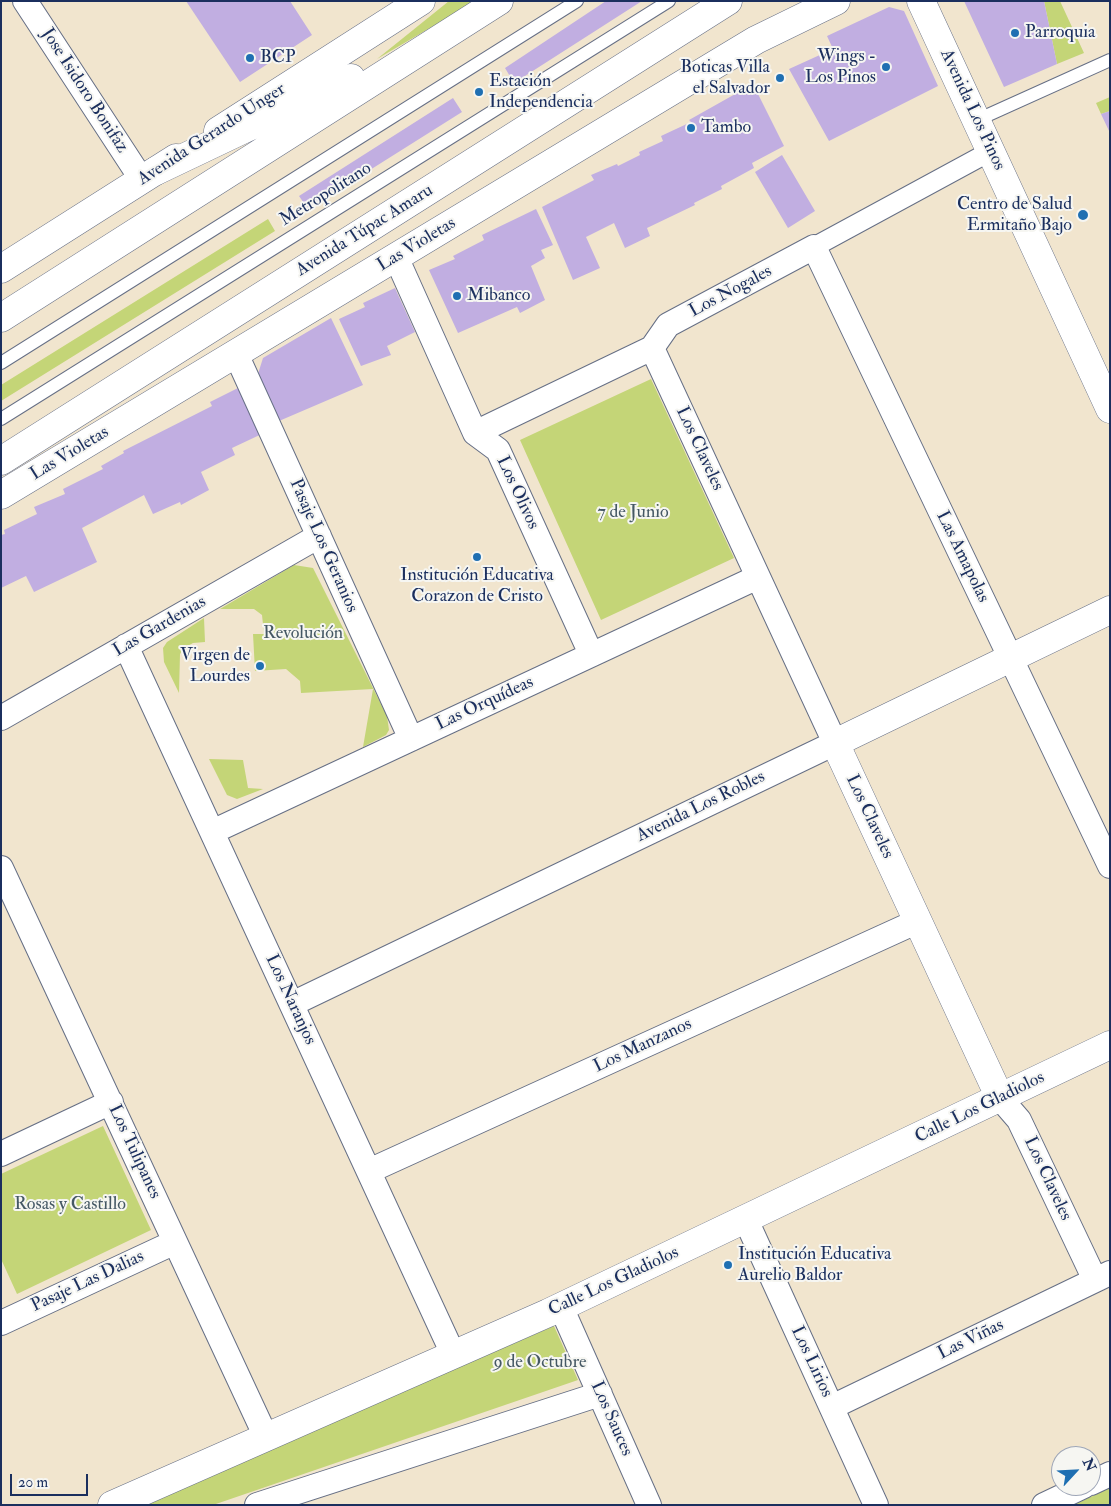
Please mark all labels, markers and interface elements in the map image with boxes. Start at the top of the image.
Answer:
place label: Parroquia [1025,22,1095,44]
street label: Jose Isidoro Bonifaz [36,25,132,157]
marker: Parroquia [1009,27,1021,39]
place label: Wings - Los Pinos [805,46,876,88]
street label: Avenida Los Pinos [934,46,1010,174]
place label: BCP [260,47,296,69]
marker: BCP [244,52,256,64]
place label: Boticas Villa el Salvador [680,57,770,100]
marker: Wings - Los Pinos [880,61,892,73]
place label: Estación Independencia [489,71,593,114]
marker: Boticas Villa el Salvador [774,72,786,84]
street label: Avenida Gerardo Unger [134,79,290,191]
marker: Estación Independencia [473,86,485,98]
place label: Tambo [701,117,751,139]
marker: Tambo [685,122,697,134]
street label: Metropolitano [276,158,376,232]
street label: Avenida Túpac Amaru [293,180,437,282]
place label: Centro de Salud Ermitaño Bajo [957,194,1072,236]
marker: Centro de Salud Ermitaño Bajo [1076,208,1090,222]
street label: Las Violetas [374,213,460,277]
street label: Los Nogales [686,261,776,323]
place label: Mibanco [467,285,530,307]
marker: Mibanco [451,290,463,302]
street label: Los Claveles [670,404,728,494]
street label: Las Violetas [27,422,113,486]
street label: Los Olivos [491,453,543,533]
street label: Pasaje Los Geranios [284,476,362,616]
park label: 7 de Junio [597,502,669,524]
street label: Las Amapolas [931,508,993,606]
marker: Institución Educativa Corazon de Cristo [471,551,483,563]
place label: Institución Educativa Corazon de Cristo [400,565,554,608]
street label: Las Gardenias [110,592,210,662]
park label: Revolución [263,623,343,645]
place label: Virgen de Lourdes [180,645,250,688]
marker: Virgen de Lourdes [254,660,266,672]
street label: Las Orquídeas [433,672,537,736]
street label: Avenida Los Robles [633,767,769,847]
street label: Los Claveles [840,772,898,862]
street label: Los Naranjos [260,951,320,1049]
street label: Los Manzanos [590,1014,696,1078]
street label: Calle Los Gladiolos [912,1067,1048,1149]
street label: Los Tulipanes [103,1101,165,1203]
street label: Los Claveles [1018,1134,1076,1224]
park label: Rosas y Castillo [14,1194,126,1216]
street label: Calle Los Gladiolos [545,1242,683,1322]
place label: Institución Educativa Aurelio Baldor [738,1244,892,1286]
street label: Pasaje Las Dalias [28,1246,148,1318]
marker: Institución Educativa Aurelio Baldor [722,1259,734,1271]
street label: Las Viñas [934,1315,1008,1365]
street label: Los Lirios [785,1323,837,1401]
park label: 9 de Octubre [493,1352,587,1374]
street label: Los Sauces [585,1378,637,1460]
north arrow [1051,1446,1101,1496]
text: N [1079,1456,1099,1474]
scale bar [12,1464,90,1496]
text: 20 m [18,1473,48,1492]

